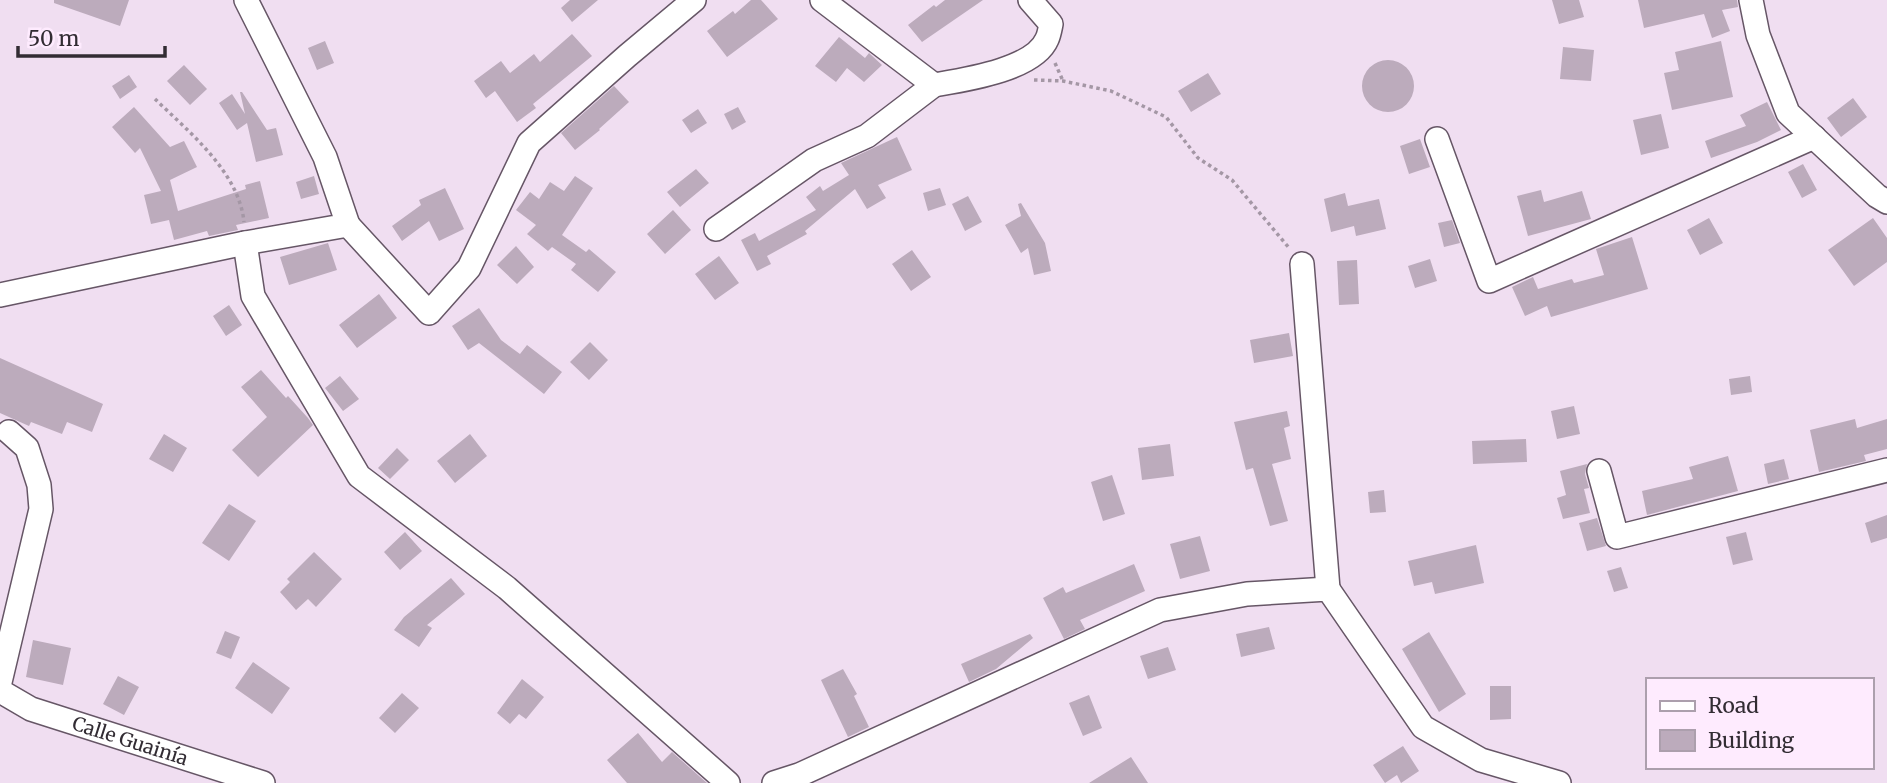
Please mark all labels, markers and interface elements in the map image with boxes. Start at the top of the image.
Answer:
scale bar [18,14,164,58]
text: 50 m [28,25,79,52]
legend [1646,678,1873,769]
text: Road [1708,692,1759,719]
street label: Calle Guainía [69,711,191,770]
text: Building [1708,727,1795,754]

